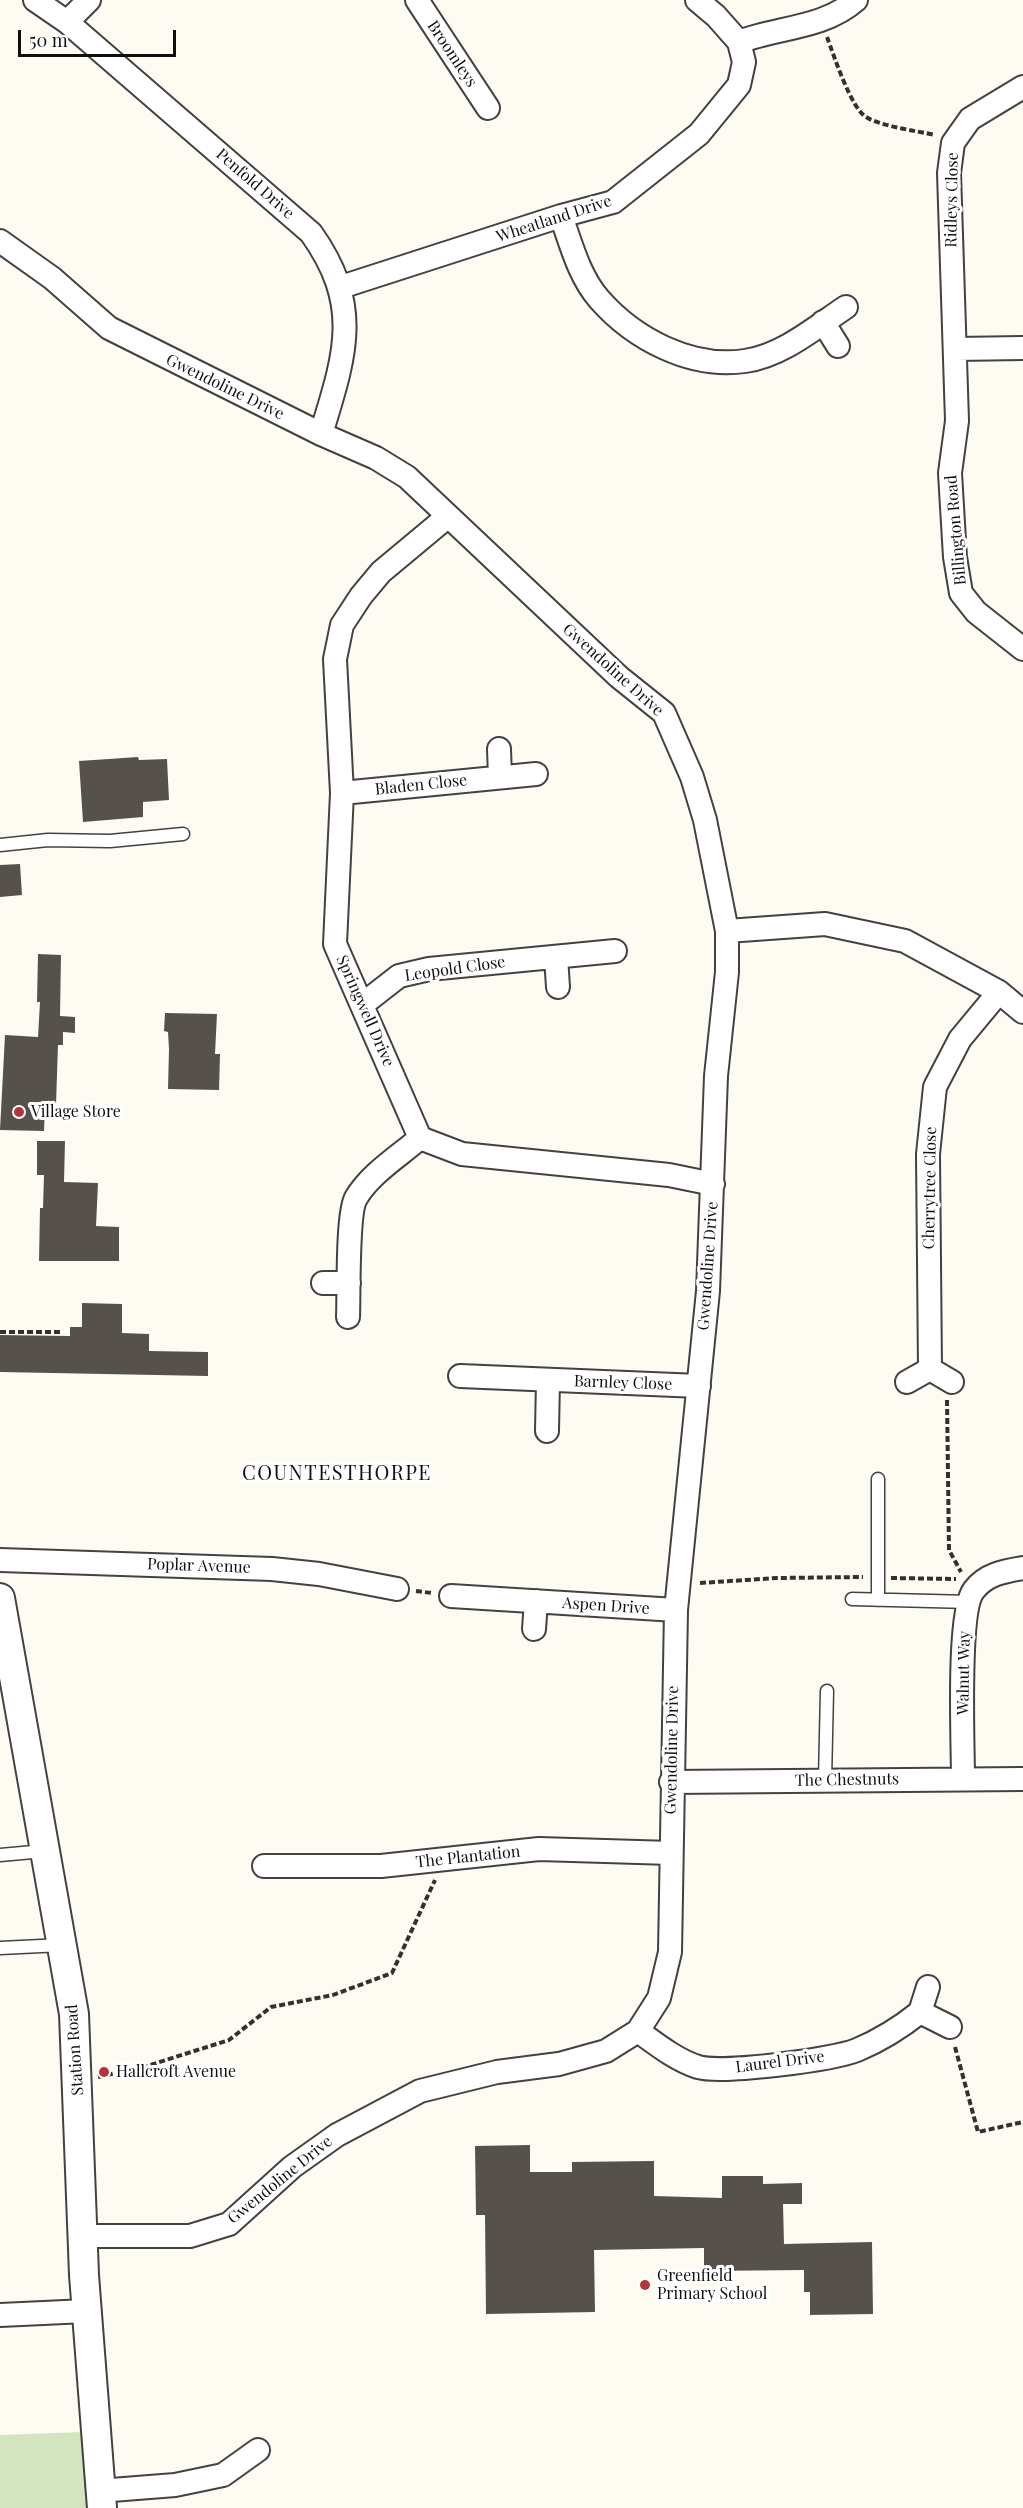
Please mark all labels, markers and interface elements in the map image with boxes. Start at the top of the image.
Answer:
street label: Broomleys [423,17,481,91]
scale bar [21,18,178,56]
text: 50 m [29,28,68,52]
street label: Penfold Drive [212,145,298,223]
street label: Ridleys Close [942,152,962,248]
street label: Wheatland Drive [494,191,614,247]
street label: Gwendoline Drive [163,350,287,424]
street label: Billington Road [942,474,970,586]
street label: Gwendoline Drive [559,620,667,720]
street label: Bladen Close [374,771,468,799]
street label: Springwell Drive [332,952,398,1070]
street label: Leopold Close [404,952,506,986]
place label: Village Store [31,1102,121,1122]
marker: Village Store [12,1105,26,1119]
street label: Cherrytree Close [919,1126,941,1250]
street label: Gwendoline Drive [694,1201,722,1331]
street label: Barnley Close [573,1372,673,1394]
district label: COUNTESTHORPE [242,1462,432,1486]
street label: Poplar Avenue [147,1555,251,1577]
street label: Aspen Drive [562,1593,650,1619]
street label: Walnut Way [954,1631,974,1715]
street label: Gwendoline Drive [661,1685,683,1815]
street label: The Chestnuts [795,1769,899,1791]
street label: The Plantation [415,1842,521,1872]
street label: Station Road [62,2004,88,2096]
street label: Laurel Drive [735,2047,825,2077]
place label: Hallcroft Avenue [116,2062,236,2082]
marker: Hallcroft Avenue [97,2065,111,2079]
street label: Gwendoline Drive [224,2132,336,2228]
place label: Greenfield Primary School [657,2266,767,2304]
marker: Greenfield Primary School [638,2278,652,2292]

